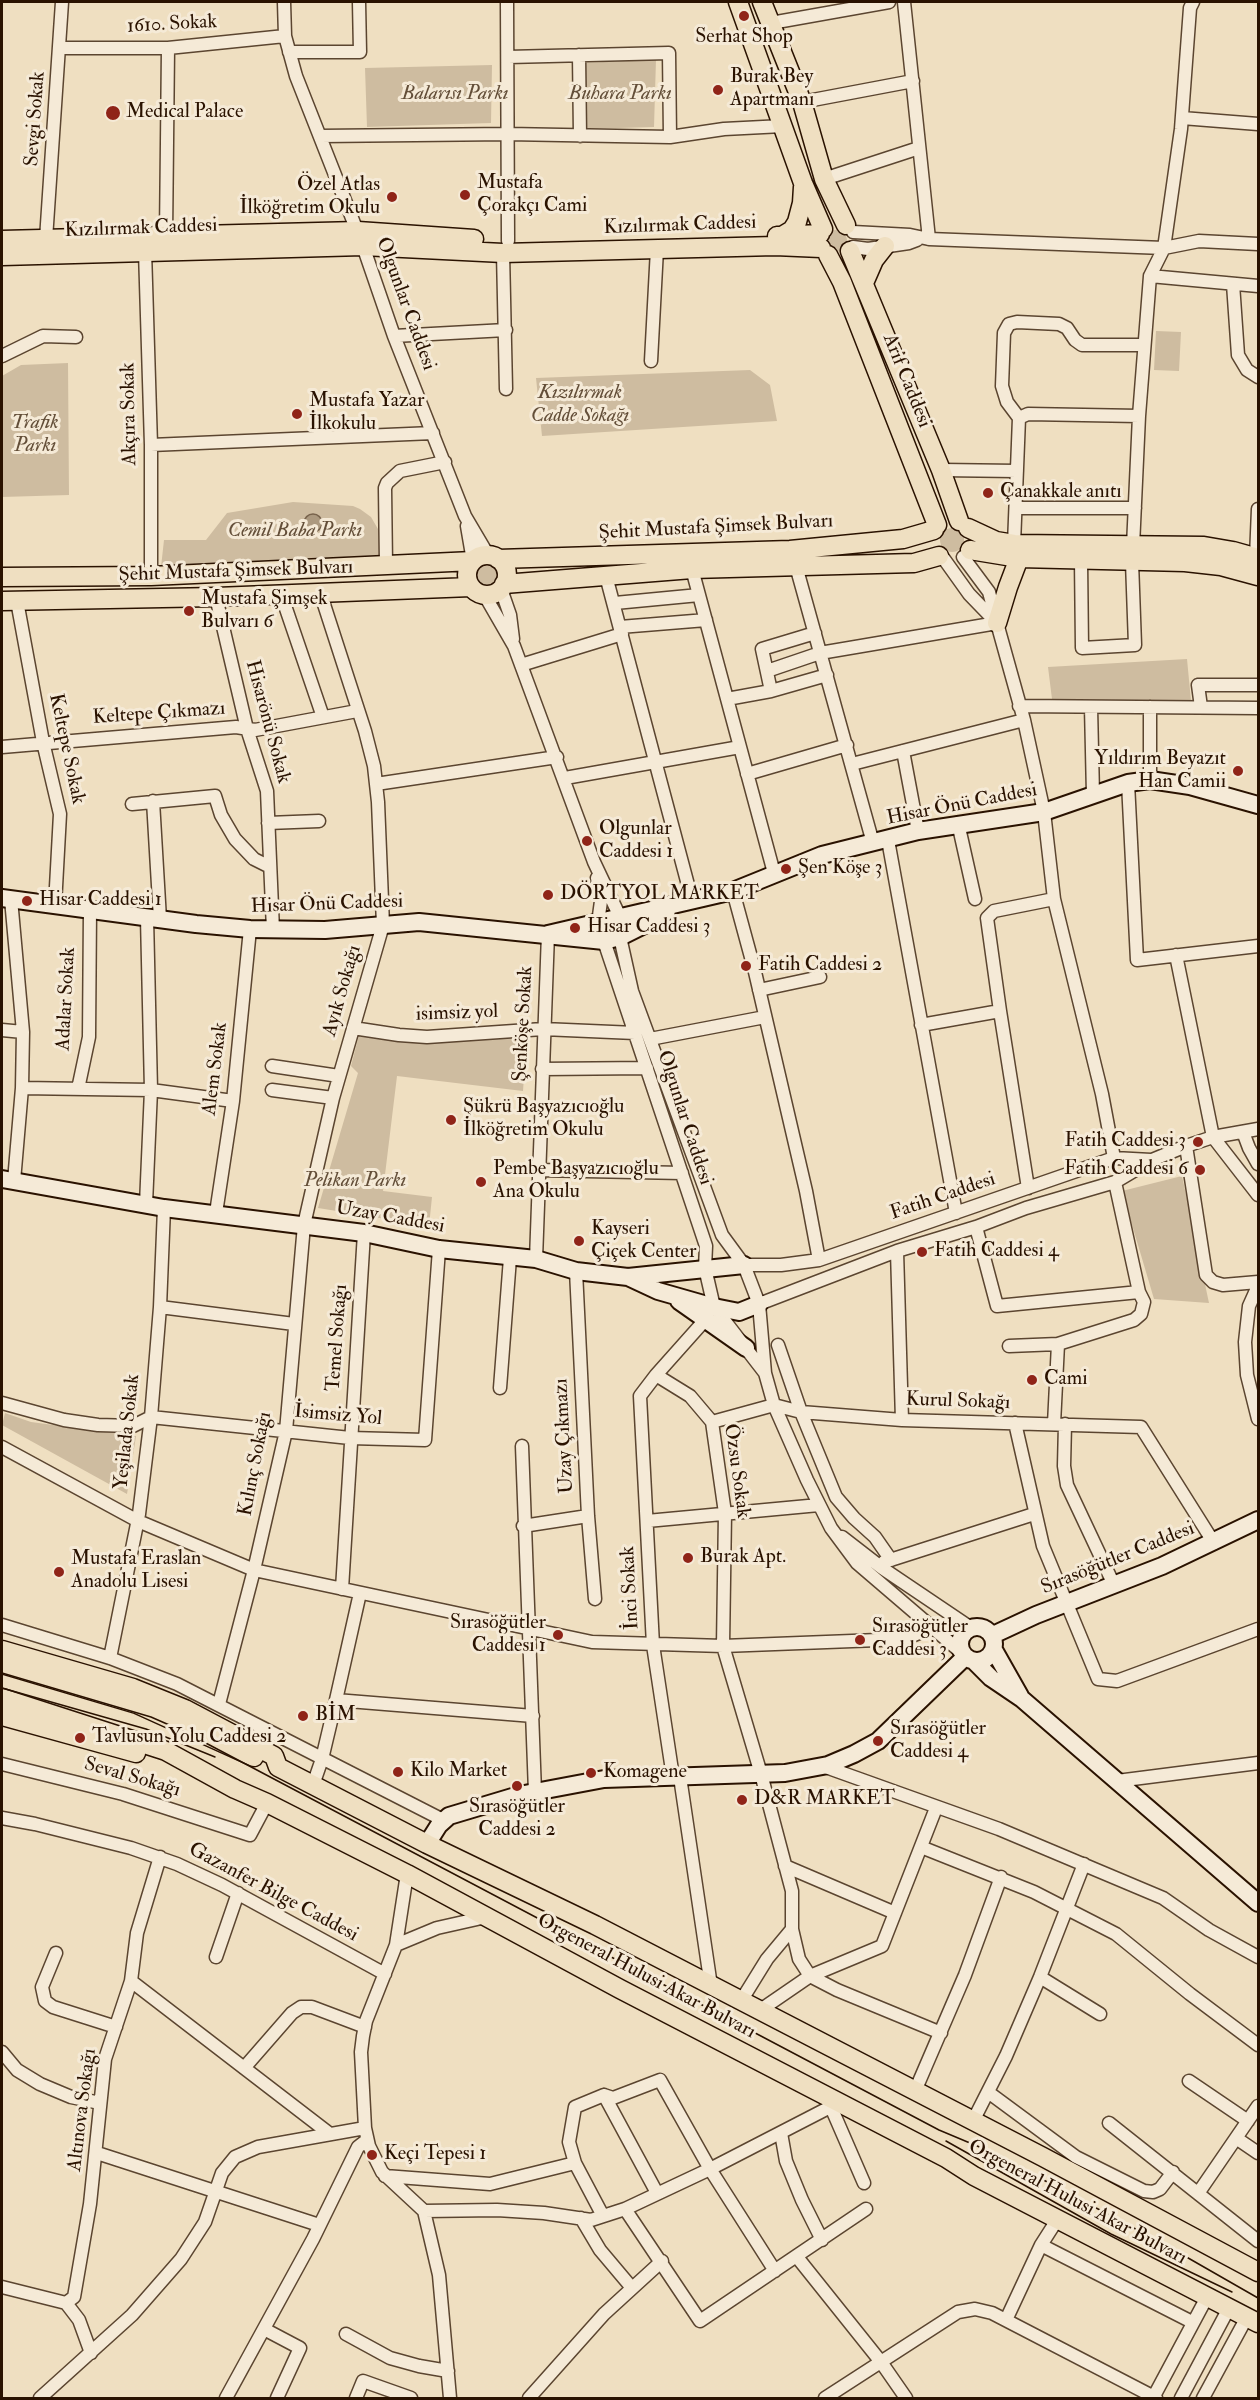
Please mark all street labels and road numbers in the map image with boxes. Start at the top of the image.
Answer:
street label: 1610. Sokak [126,11,218,39]
street label: Sevgi Sokak [21,71,51,167]
street label: Kızılırmak Caddesi [603,211,757,241]
street label: Kızılırmak Caddesi [64,214,218,244]
street label: Olgunlar Caddesi [370,234,440,374]
street label: Arif Caddesi [876,331,936,431]
street label: Akçıra Sokak [117,362,143,466]
street label: Şehit Mustafa Şimsek Bulvarı [598,510,834,546]
street label: Şehit Mustafa Şimsek Bulvarı [118,556,354,588]
street label: Hisarönü Sokak [239,658,295,786]
street label: Keltepe Sokak [43,692,89,806]
street label: Keltepe Çıkmazı [92,697,226,731]
street label: Hisar Önü Caddesi [885,779,1039,831]
street label: Hisar Önü Caddesi [250,890,404,920]
street label: Ayık Sokağı [319,943,367,1039]
street label: Adalar Sokak [52,947,82,1051]
street label: Şenköşe Sokak [509,965,539,1083]
street label: isimsiz yol [415,1001,499,1027]
street label: Alem Sokak [198,1021,234,1117]
street label: Olgunlar Caddesi [651,1048,717,1188]
street label: Fatih Caddesi [887,1168,999,1226]
street label: Uzay Caddesi [334,1197,446,1239]
street label: Temel Sokağı [322,1284,354,1392]
street label: Yeşilada Sokak [110,1373,146,1491]
street label: Uzay Çıkmazı [550,1378,580,1494]
street label: Kurul Sokağı [905,1388,1011,1416]
street label: İsimsiz Yol [293,1400,383,1432]
street label: Kılınç Sokağı [234,1410,278,1518]
street label: Özsu Sokak [717,1422,755,1520]
street label: Sırasöğütler Caddesi [1038,1517,1198,1601]
street label: İnci Sokak [617,1546,645,1630]
street label: Seval Sokağı [81,1753,183,1803]
street label: Gazanfer Bilge Caddesi [184,1838,362,1948]
street label: Orgeneral Hulusi Akar Bulvarı [533,1909,759,2045]
street label: Altınova Sokağı [64,2047,102,2173]
street label: Orgeneral Hulusi Akar Bulvarı [964,2135,1190,2271]

